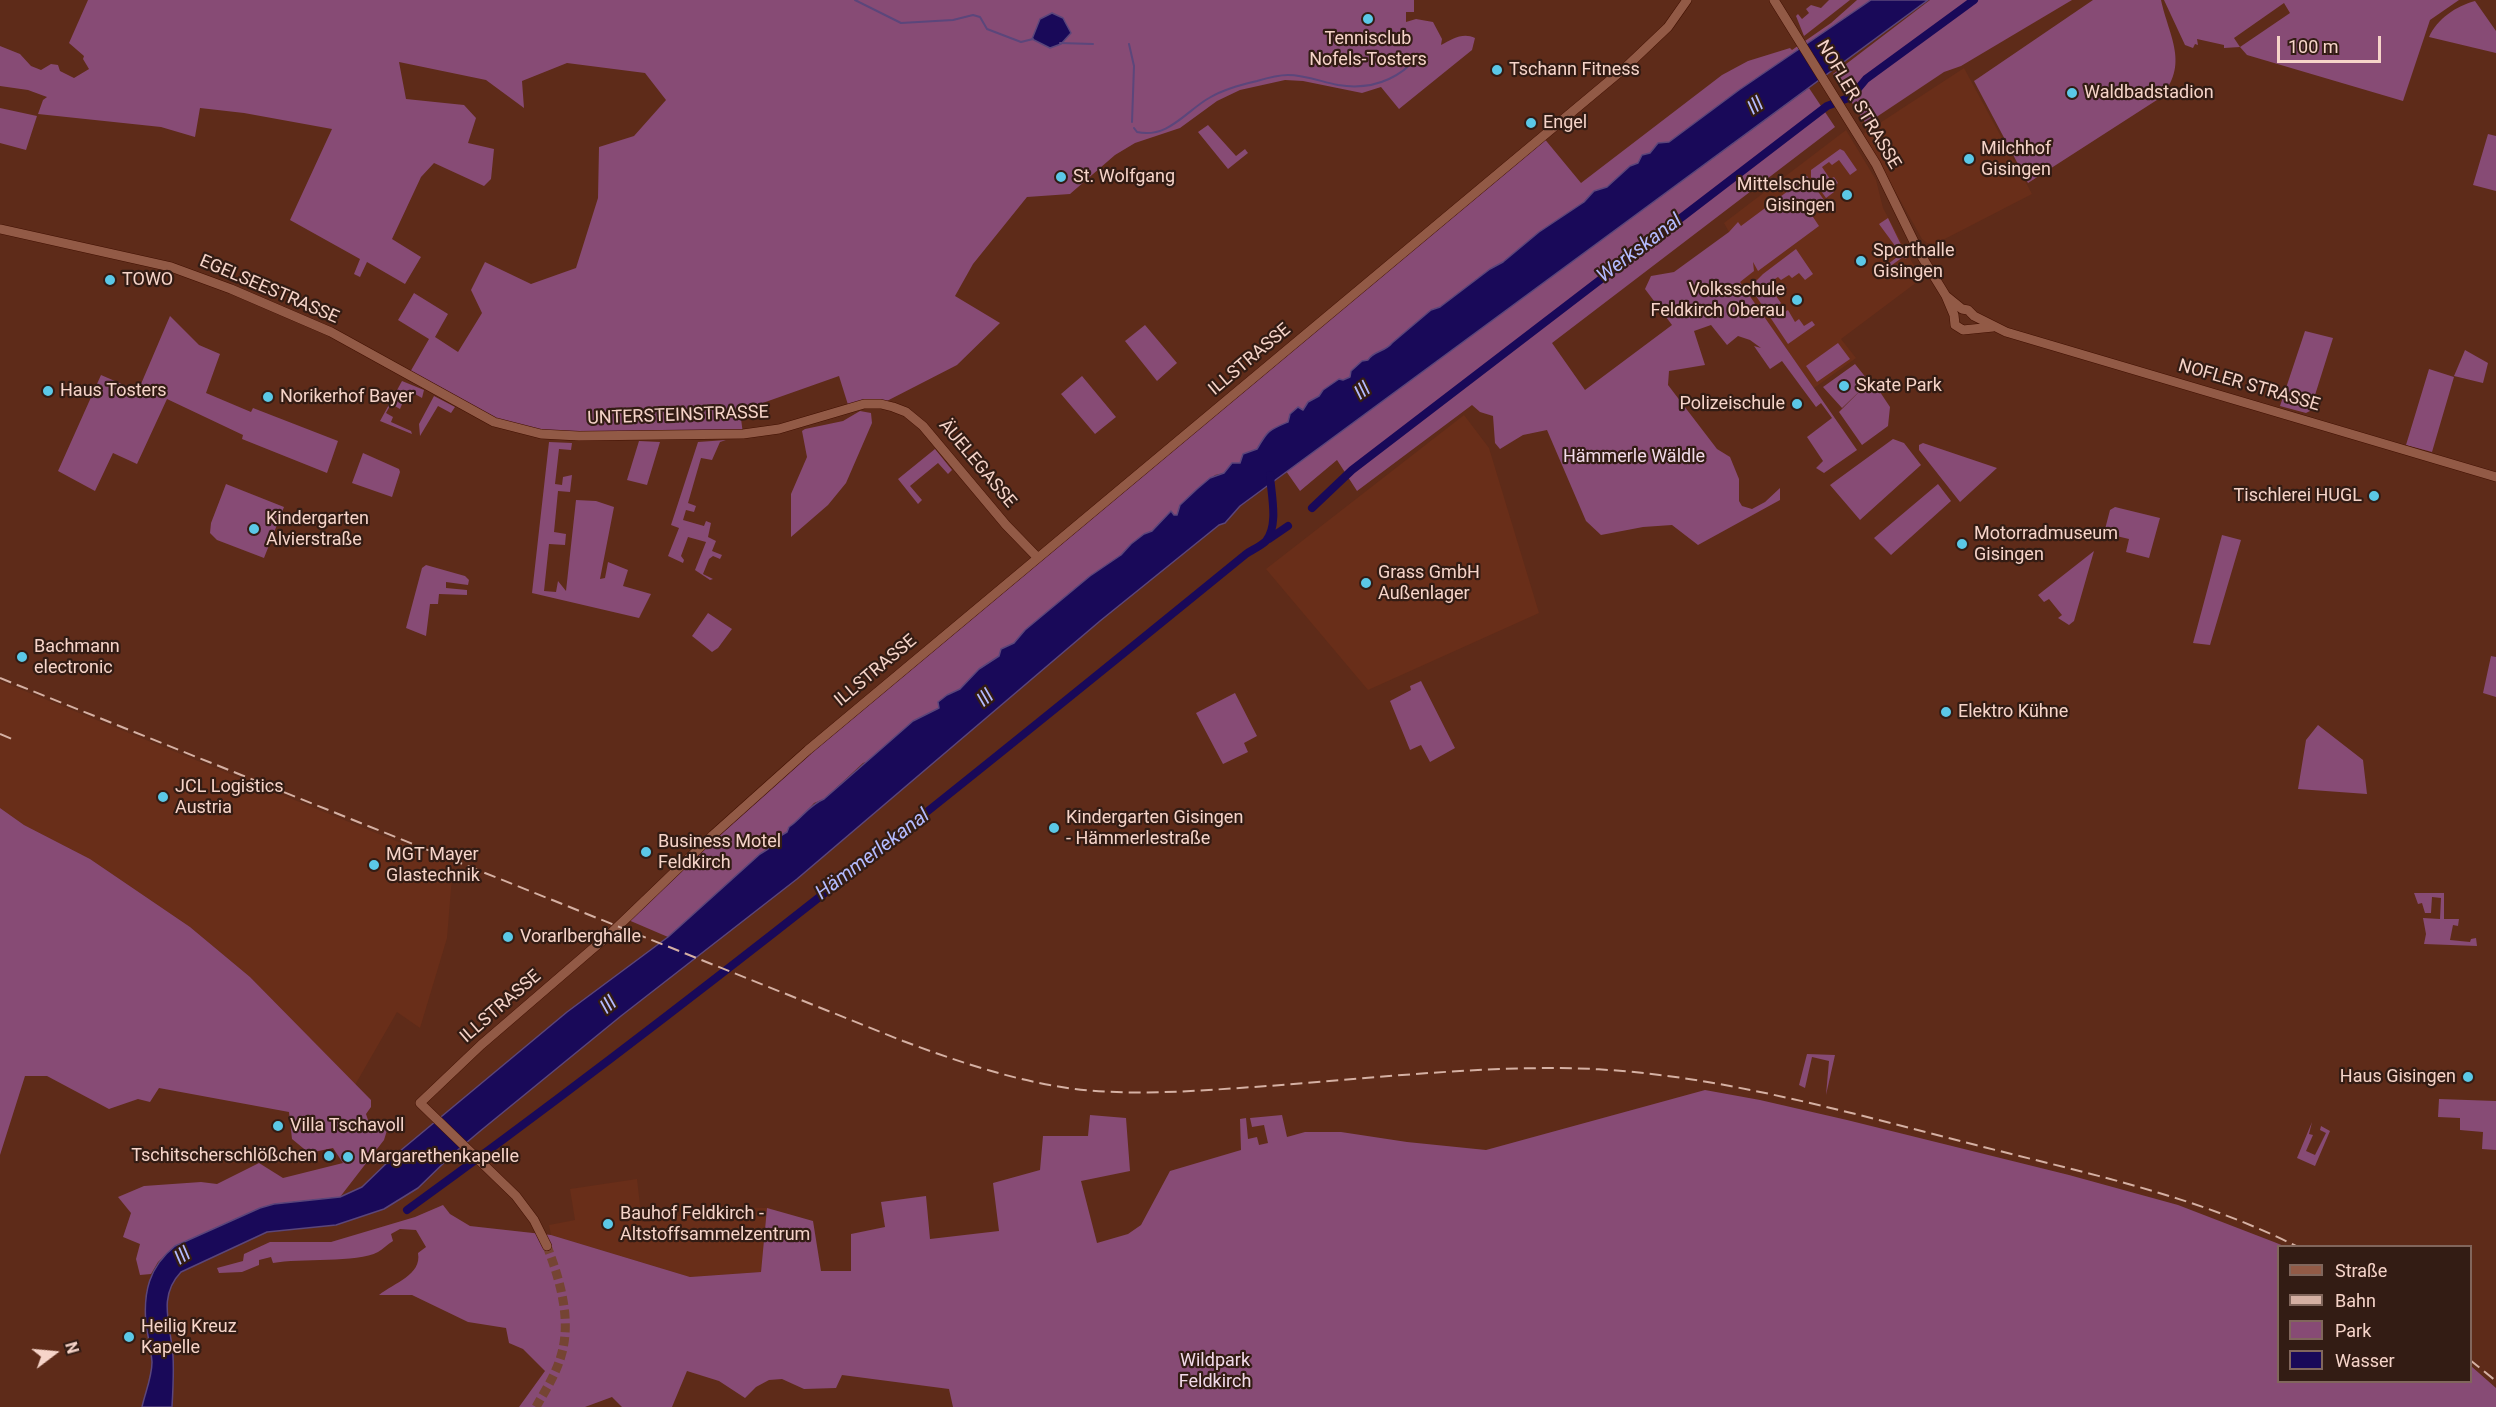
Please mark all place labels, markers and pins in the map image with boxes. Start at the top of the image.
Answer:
marker: Tennisclub Nofels-Tosters [1361,12,1375,26]
place label: Tennisclub Nofels-Tosters [1309,28,1427,70]
place label: Tschann Fitness [1509,59,1640,81]
marker: Tschann Fitness [1490,63,1504,77]
place label: Waldbadstadion [2084,82,2214,104]
marker: Waldbadstadion [2065,86,2079,100]
place label: Engel [1543,112,1587,134]
marker: Engel [1524,116,1538,130]
place label: Milchhof Gisingen [1981,138,2051,180]
marker: Milchhof Gisingen [1962,152,1976,166]
place label: St. Wolfgang [1073,166,1175,188]
marker: St. Wolfgang [1054,170,1068,184]
place label: Mittelschule Gisingen [1737,174,1835,216]
marker: Mittelschule Gisingen [1840,188,1854,202]
place label: Sporthalle Gisingen [1873,240,1954,282]
marker: Sporthalle Gisingen [1854,254,1868,268]
place label: TOWO [122,269,173,291]
marker: TOWO [103,273,117,287]
place label: Volksschule Feldkirch Oberau [1650,279,1785,322]
marker: Volksschule Feldkirch Oberau [1790,293,1804,307]
place label: Skate Park [1856,375,1942,397]
marker: Skate Park [1837,379,1851,393]
place label: Haus Tosters [60,380,167,402]
marker: Haus Tosters [41,384,55,398]
place label: Norikerhof Bayer [280,386,414,408]
marker: Norikerhof Bayer [261,390,275,404]
place label: Polizeischule [1680,393,1785,415]
marker: Polizeischule [1790,397,1804,411]
place label: Tischlerei HUGL [2234,485,2362,507]
marker: Tischlerei HUGL [2367,489,2381,503]
place label: Kindergarten Alvierstraße [266,508,369,550]
marker: Kindergarten Alvierstraße [247,522,261,536]
place label: Motorradmuseum Gisingen [1974,523,2118,566]
marker: Motorradmuseum Gisingen [1955,537,1969,551]
place label: Grass GmbH Außenlager [1378,562,1480,604]
marker: Grass GmbH Außenlager [1359,576,1373,590]
place label: Bachmann electronic [34,636,120,678]
marker: Bachmann electronic [15,650,29,664]
place label: Elektro Kühne [1958,701,2068,723]
marker: Elektro Kühne [1939,705,1953,719]
place label: JCL Logistics Austria [175,776,284,818]
marker: JCL Logistics Austria [156,790,170,804]
place label: Kindergarten Gisingen - Hämmerlestraße [1066,807,1243,850]
marker: Kindergarten Gisingen - Hämmerlestraße [1047,821,1061,835]
place label: Business Motel Feldkirch [658,831,781,874]
place label: MGT Mayer Glastechnik [386,844,480,886]
marker: Business Motel Feldkirch [639,845,653,859]
marker: MGT Mayer Glastechnik [367,858,381,872]
place label: Vorarlberghalle [520,926,641,948]
marker: Vorarlberghalle [501,930,515,944]
place label: Haus Gisingen [2340,1066,2456,1088]
marker: Haus Gisingen [2461,1070,2475,1084]
place label: Villa Tschavoll [290,1115,404,1137]
marker: Villa Tschavoll [271,1119,285,1133]
place label: Tschitscherschlößchen [131,1145,317,1167]
place label: Margarethenkapelle [360,1146,519,1168]
marker: Tschitscherschlößchen [322,1149,336,1163]
marker: Margarethenkapelle [341,1150,355,1164]
place label: Bauhof Feldkirch - Altstoffsammelzentrum [620,1203,810,1246]
marker: Bauhof Feldkirch - Altstoffsammelzentrum [601,1217,615,1231]
place label: Heilig Kreuz Kapelle [141,1316,237,1358]
marker: Heilig Kreuz Kapelle [122,1330,136,1344]

